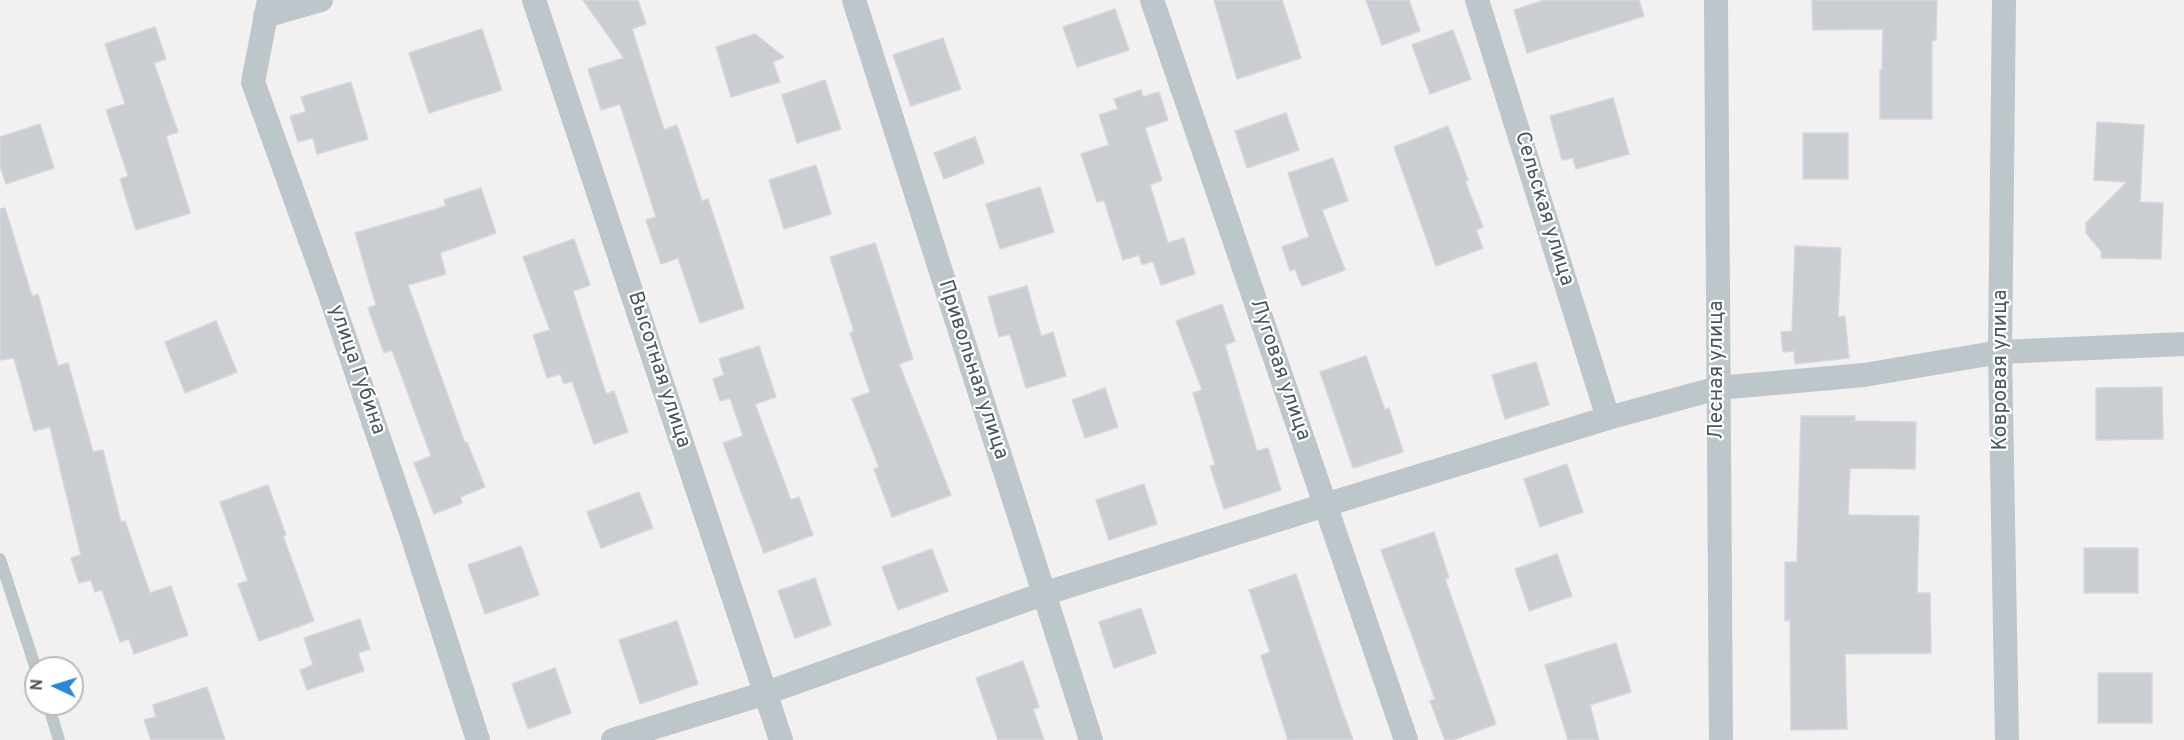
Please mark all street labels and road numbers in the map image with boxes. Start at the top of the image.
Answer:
street label: Сельская улица [1508,129,1578,289]
street label: Привольная улица [931,277,1013,463]
street label: Высотная улица [621,289,695,451]
street label: Ковровая улица [1989,290,2015,450]
street label: Луговая улица [1243,296,1315,444]
street label: Лесная улица [1705,300,1731,440]
street label: улица Губина [322,302,390,438]

